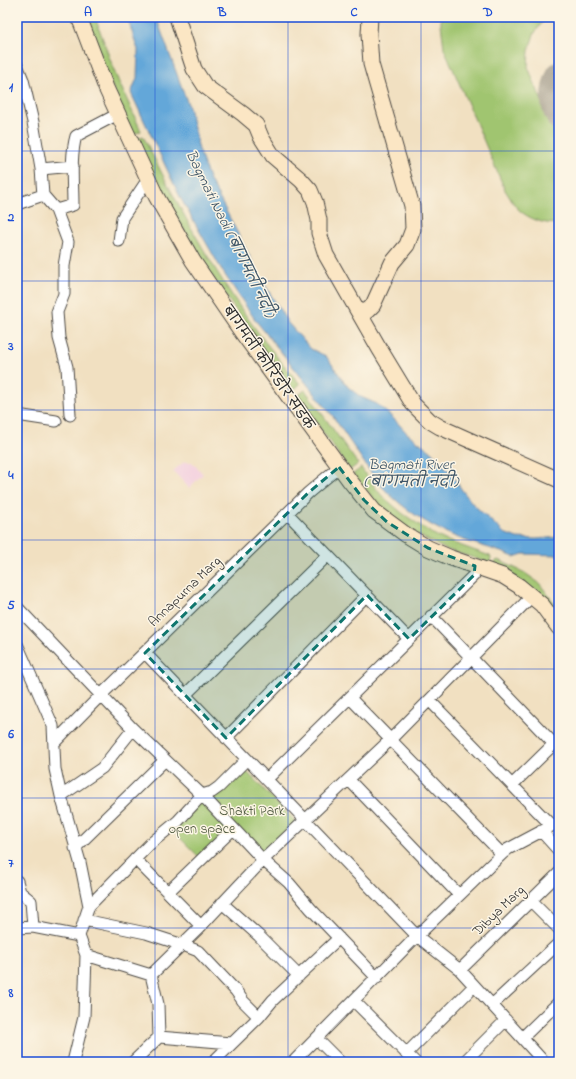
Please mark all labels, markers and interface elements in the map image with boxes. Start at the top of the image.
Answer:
text: A [84,3,92,22]
text: B [217,3,227,22]
text: C [350,3,358,22]
text: D [482,3,493,22]
text: 1 [9,78,14,97]
water label: Bagmati Nadi (बागमती नदी) [179,146,283,323]
text: 2 [7,208,15,227]
street label: बागमती कोरिडोर सडक [217,300,321,435]
text: 3 [7,337,14,356]
water label: Bagmati River (बागमती नदी) [364,454,460,493]
text: 4 [7,466,14,485]
street label: Annapurna Marg [144,552,227,633]
text: 5 [7,596,15,615]
text: 6 [7,725,14,744]
park label: Shakti Park [219,801,286,822]
park label: open space [169,819,236,840]
text: 7 [8,854,14,873]
street label: Dibya Marg [467,881,531,943]
text: 8 [8,984,14,1003]

